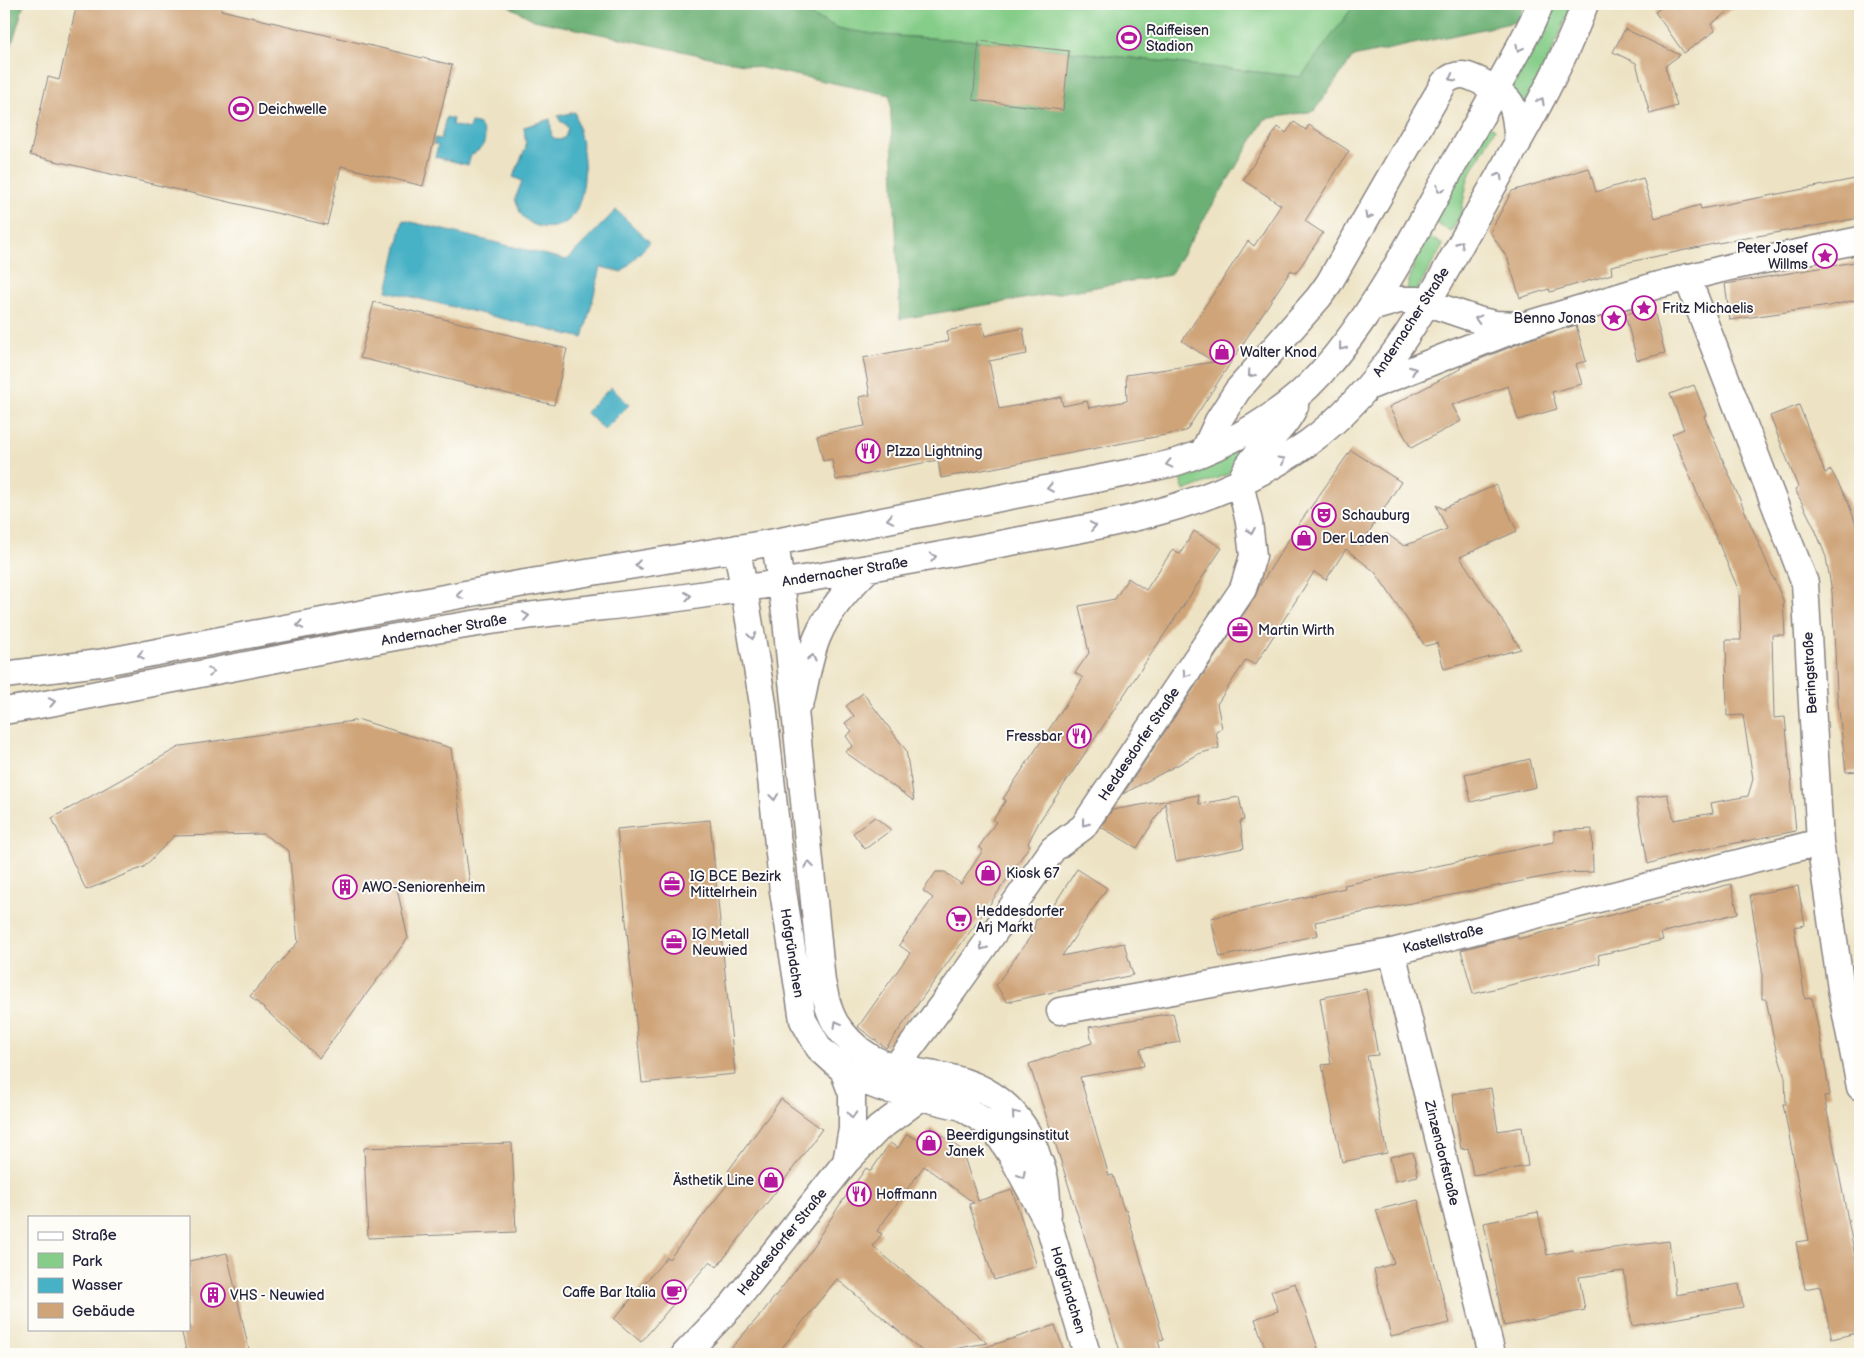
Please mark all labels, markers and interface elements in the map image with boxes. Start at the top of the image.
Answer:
place label: Raiffeisen Stadion [1146,22,1209,55]
sports icon: Raiffeisen Stadion [1116,25,1142,51]
one-way arrow [1515,42,1525,51]
one-way arrow [1448,72,1457,82]
sports icon: Deichwelle [228,96,254,122]
one-way arrow [1535,97,1545,106]
place label: Deichwelle [258,101,327,118]
one-way arrow [1493,173,1503,182]
one-way arrow [1436,184,1446,193]
one-way arrow [1364,210,1374,219]
one-way arrow [1454,240,1464,249]
place label: Peter Josef Willms [1737,240,1809,273]
place icon: Peter Josef Willms [1812,243,1838,269]
street label: Andernacher Straße [1369,264,1453,380]
place icon: Fritz Michaelis [1631,295,1657,321]
place label: Fritz Michaelis [1662,300,1754,317]
place icon: Benno Jonas [1601,305,1627,331]
place label: Benno Jonas [1514,310,1596,327]
one-way arrow [1475,315,1483,325]
shop icon: Walter Knod [1209,339,1235,365]
one-way arrow [1339,342,1348,351]
place label: Walter Knod [1240,344,1317,361]
one-way arrow [1408,366,1417,376]
one-way arrow [1248,369,1257,378]
restaurant icon: PIzza Lightning [855,438,881,464]
place label: PIzza Lightning [886,443,983,460]
one-way arrow [1277,456,1286,466]
one-way arrow [1164,458,1173,469]
one-way arrow [1045,482,1054,493]
theatre icon: Schauburg [1311,502,1337,528]
place label: Schauburg [1342,507,1410,524]
one-way arrow [886,514,895,524]
one-way arrow [1089,521,1097,532]
shop icon: Der Laden [1291,525,1317,551]
one-way arrow [1245,526,1255,535]
place label: Der Laden [1322,530,1389,547]
one-way arrow [929,552,938,562]
street label: Andernacher Straße [781,554,909,590]
one-way arrow [633,559,642,569]
one-way arrow [456,589,464,599]
one-way arrow [683,592,692,602]
street label: Andernacher Straße [380,611,508,649]
one-way arrow [523,611,531,622]
office icon: Martin Wirth [1227,617,1253,643]
one-way arrow [296,619,305,630]
place label: Martin Wirth [1258,622,1335,639]
street label: Beringstraße [1799,631,1821,715]
one-way arrow [747,632,757,640]
one-way arrow [136,649,145,660]
one-way arrow [806,655,816,663]
one-way arrow [207,668,216,678]
one-way arrow [1183,668,1192,678]
street label: Heddesdorfer Straße [1095,684,1183,804]
one-way arrow [47,698,56,708]
restaurant icon: Fressbar [1066,723,1092,749]
place label: Fressbar [1006,728,1063,745]
one-way arrow [768,793,779,801]
one-way arrow [1083,817,1091,826]
shop icon: Kiosk 67 [975,860,1001,886]
one-way arrow [804,861,815,869]
place label: Kiosk 67 [1006,865,1059,882]
place label: IG BCE Bezirk Mittelrhein [690,868,781,901]
office icon: IG BCE Bezirk Mittelrhein [659,871,685,897]
building icon: AWO-Seniorenheim [332,874,358,900]
place label: AWO-Seniorenheim [362,879,485,896]
place label: Heddesdorfer Arj Markt [976,903,1065,936]
supermarket icon: Heddesdorfer Arj Markt [946,906,972,932]
street label: Hofgründchen [777,907,807,999]
street label: Kastellstraße [1401,921,1485,957]
place label: IG Metall Neuwied [692,926,749,959]
office icon: IG Metall Neuwied [661,929,687,955]
one-way arrow [980,941,989,951]
one-way arrow [833,1020,843,1029]
street label: Zinzendorfstraße [1421,1098,1463,1207]
one-way arrow [1012,1111,1020,1120]
one-way arrow [847,1112,857,1120]
place label: Beerdigungsinstitut Janek [946,1127,1070,1160]
shop icon: Beerdigungsinstitut Janek [916,1130,942,1156]
shop icon: Ästhetik Line [758,1167,784,1193]
one-way arrow [1016,1170,1026,1179]
place label: Ästhetik Line [673,1172,754,1189]
restaurant icon: Hoffmann [846,1181,872,1207]
street label: Heddesdorfer Straße [734,1185,830,1299]
place label: Hoffmann [876,1186,937,1203]
legend [28,1216,190,1330]
text: Straße [72,1226,117,1245]
street label: Hofgründchen [1047,1244,1089,1336]
text: Park [72,1252,103,1271]
text: Wasser [72,1276,123,1295]
cafe icon: Caffe Bar Italia [661,1279,687,1305]
building icon: VHS - Neuwied [200,1282,226,1308]
place label: Caffe Bar Italia [562,1284,656,1301]
place label: VHS - Neuwied [230,1287,325,1304]
text: Gebäude [72,1302,135,1321]

